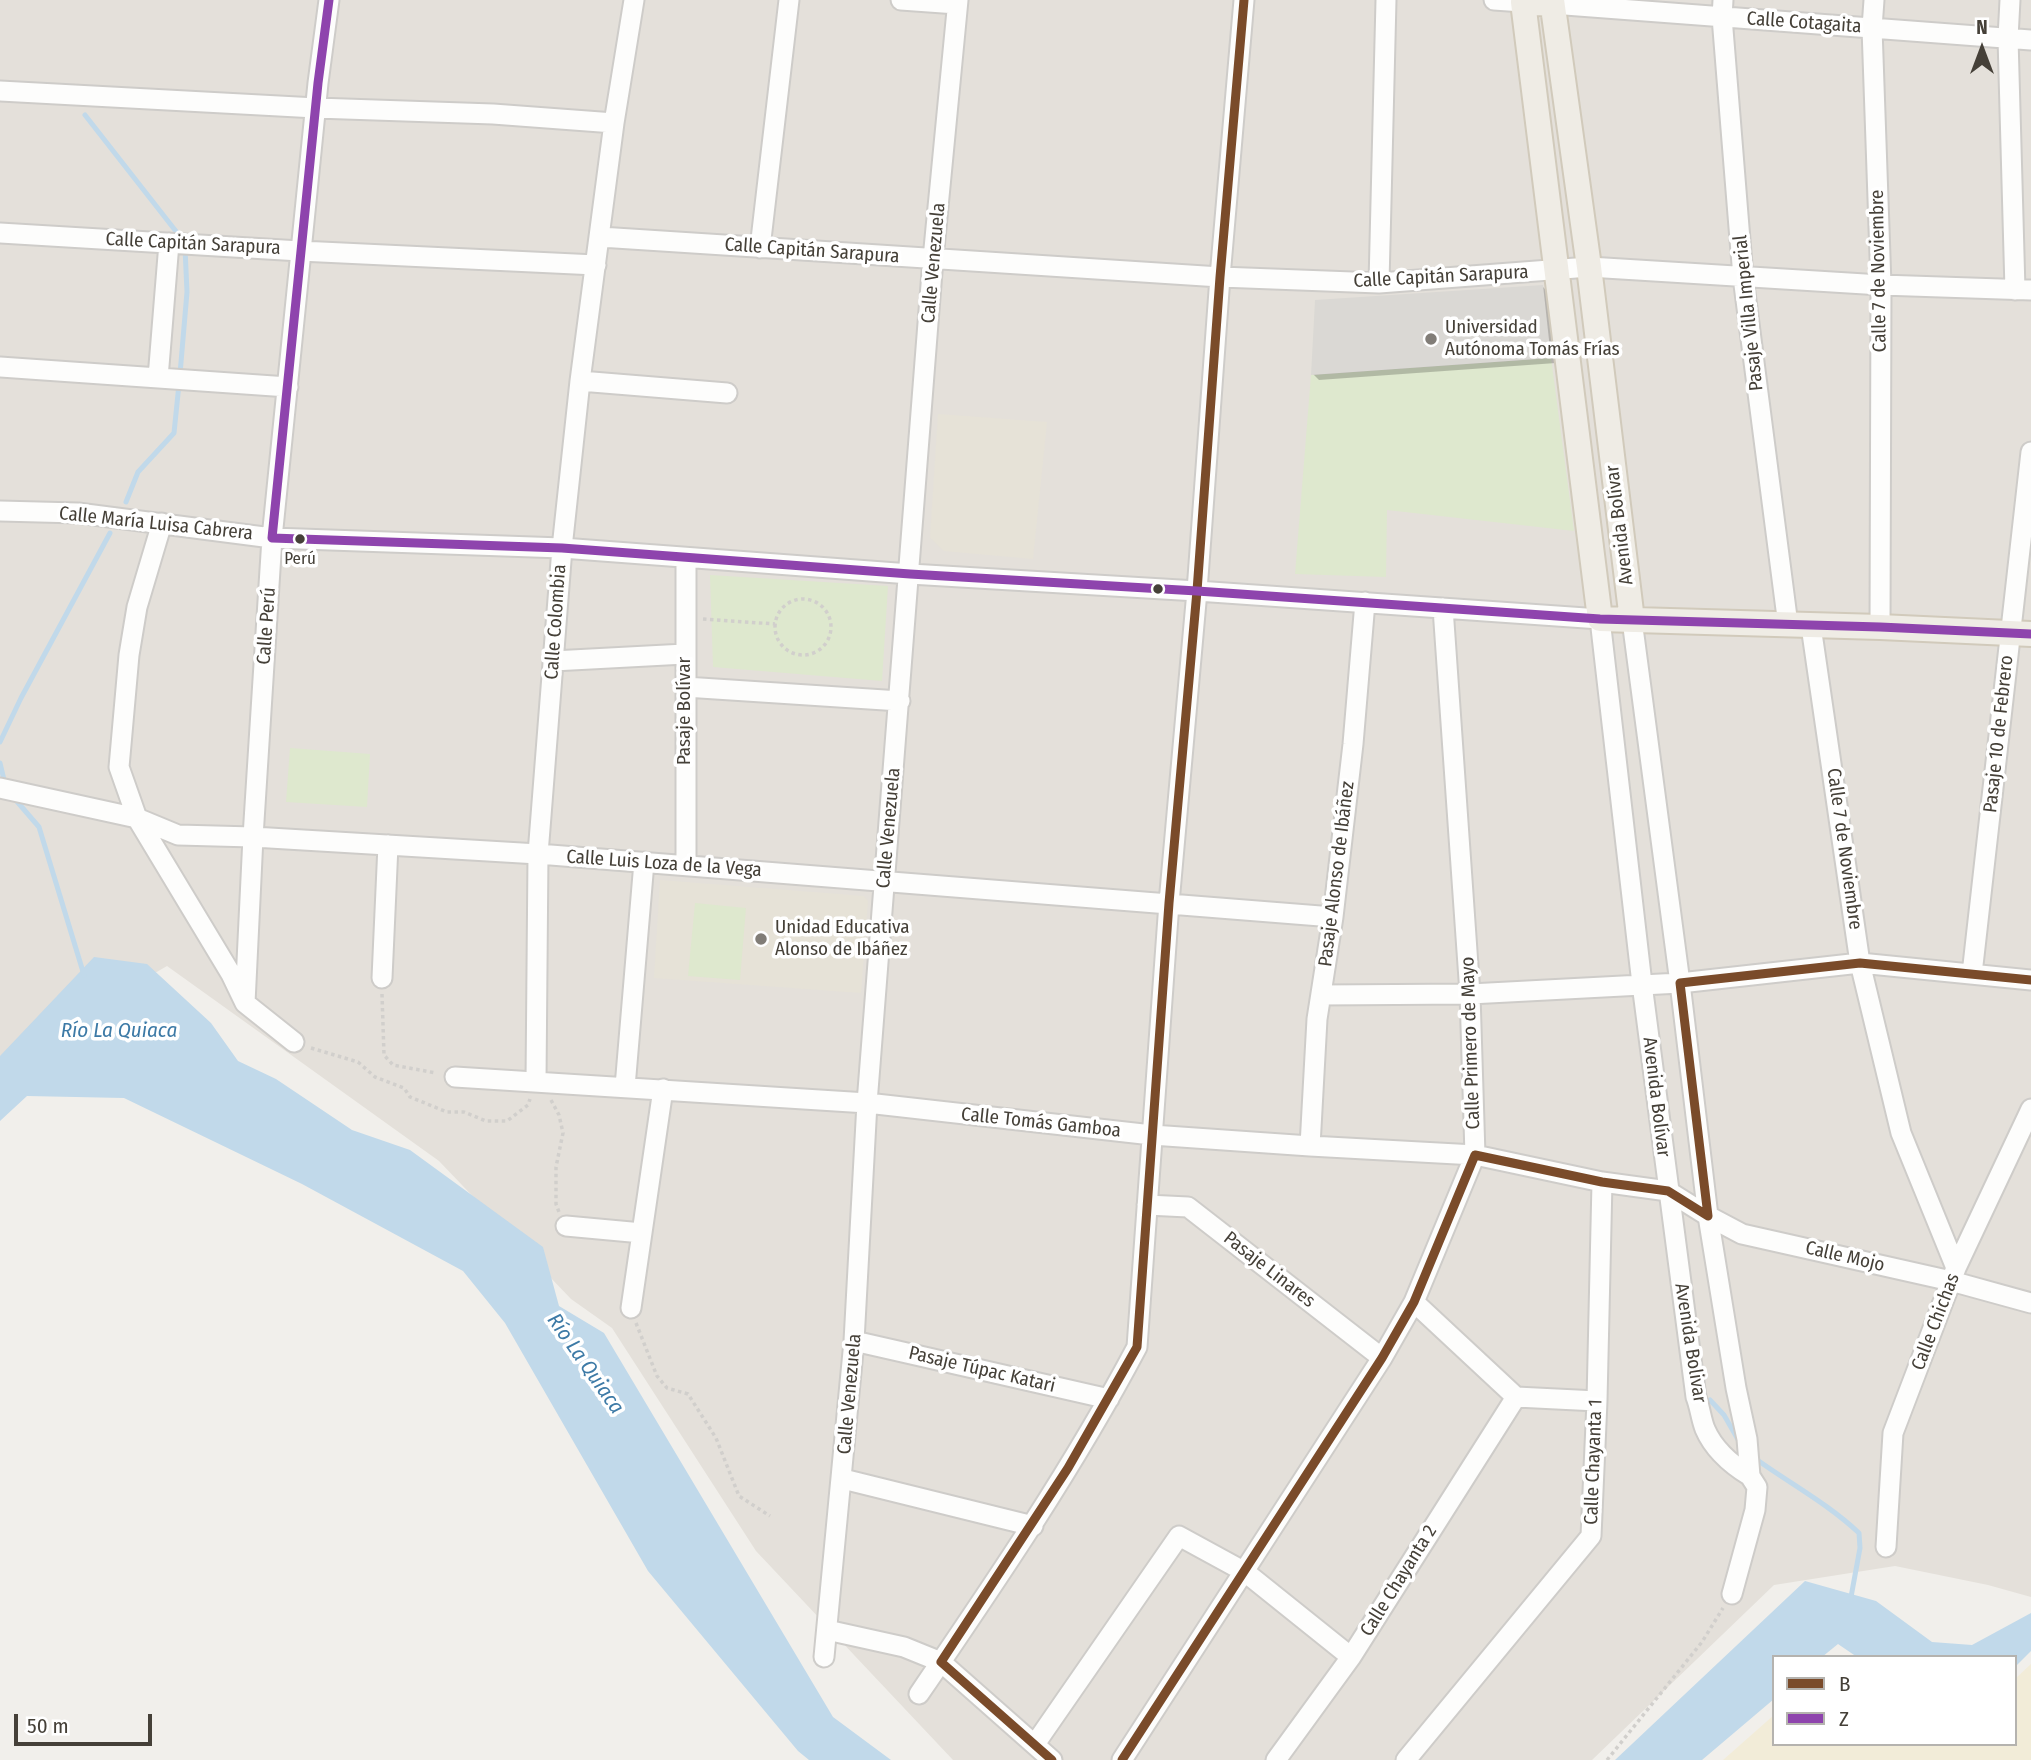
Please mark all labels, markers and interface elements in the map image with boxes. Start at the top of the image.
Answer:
street label: Calle Cotagaita [1746,8,1862,38]
north arrow [1947,14,2017,84]
text: N [1976,16,1988,39]
street label: Calle 7 de Noviembre [1866,189,1892,353]
street label: Calle Venezuela [917,202,951,324]
street label: Calle Capitán Sarapura [105,228,281,260]
street label: Calle Capitán Sarapura [724,234,900,268]
street label: Pasaje Villa Imperial [1729,234,1769,392]
street label: Calle Capitán Sarapura [1353,261,1529,293]
place label: Universidad Autónoma Tomás Frías [1445,317,1620,361]
marker: Universidad Autónoma Tomás Frías [1423,331,1439,347]
street label: Avenida Bolívar [1601,464,1639,586]
street label: Calle María Luisa Cabrera [58,502,254,546]
marker: Perú [293,532,307,546]
place label: Perú [284,549,316,569]
street label: Calle Colombia [541,564,571,680]
unlabelled marker [1151,582,1165,596]
street label: Calle Perú [253,586,281,666]
street label: Pasaje 10 de Febrero [1979,654,2019,814]
street label: Pasaje Bolívar [674,657,696,765]
street label: Calle Venezuela [872,767,906,889]
street label: Calle 7 de Noviembre [1821,767,1867,931]
street label: Pasaje Alonso de Ibáñez [1314,780,1360,968]
street label: Calle Luis Loza de la Vega [565,846,763,882]
place label: Unidad Educativa Alonso de Ibáñez [775,917,910,961]
marker: Unidad Educativa Alonso de Ibáñez [753,931,769,947]
street label: Calle Primero de Mayo [1457,956,1485,1130]
water label: Río La Quiaca [61,1018,177,1044]
street label: Avenida Bolívar [1637,1036,1675,1158]
street label: Calle Tomás Gamboa [960,1103,1122,1143]
street label: Pasaje Linares [1219,1227,1319,1313]
street label: Calle Mojo [1803,1237,1887,1277]
street label: Calle Chichas [1907,1270,1965,1374]
street label: Avenida Bolivar [1669,1282,1711,1404]
water label: Río La Quiaca [541,1309,629,1419]
street label: Calle Venezuela [833,1333,867,1455]
street label: Pasaje Túpac Katari [906,1342,1058,1398]
street label: Calle Chayanta 1 [1580,1399,1608,1525]
street label: Calle Chayanta 2 [1356,1521,1442,1641]
legend [1772,1655,2017,1746]
text: B [1839,1671,1851,1697]
scale bar [18,1700,156,1744]
text: Z [1839,1706,1849,1732]
text: 50 m [27,1713,69,1739]

